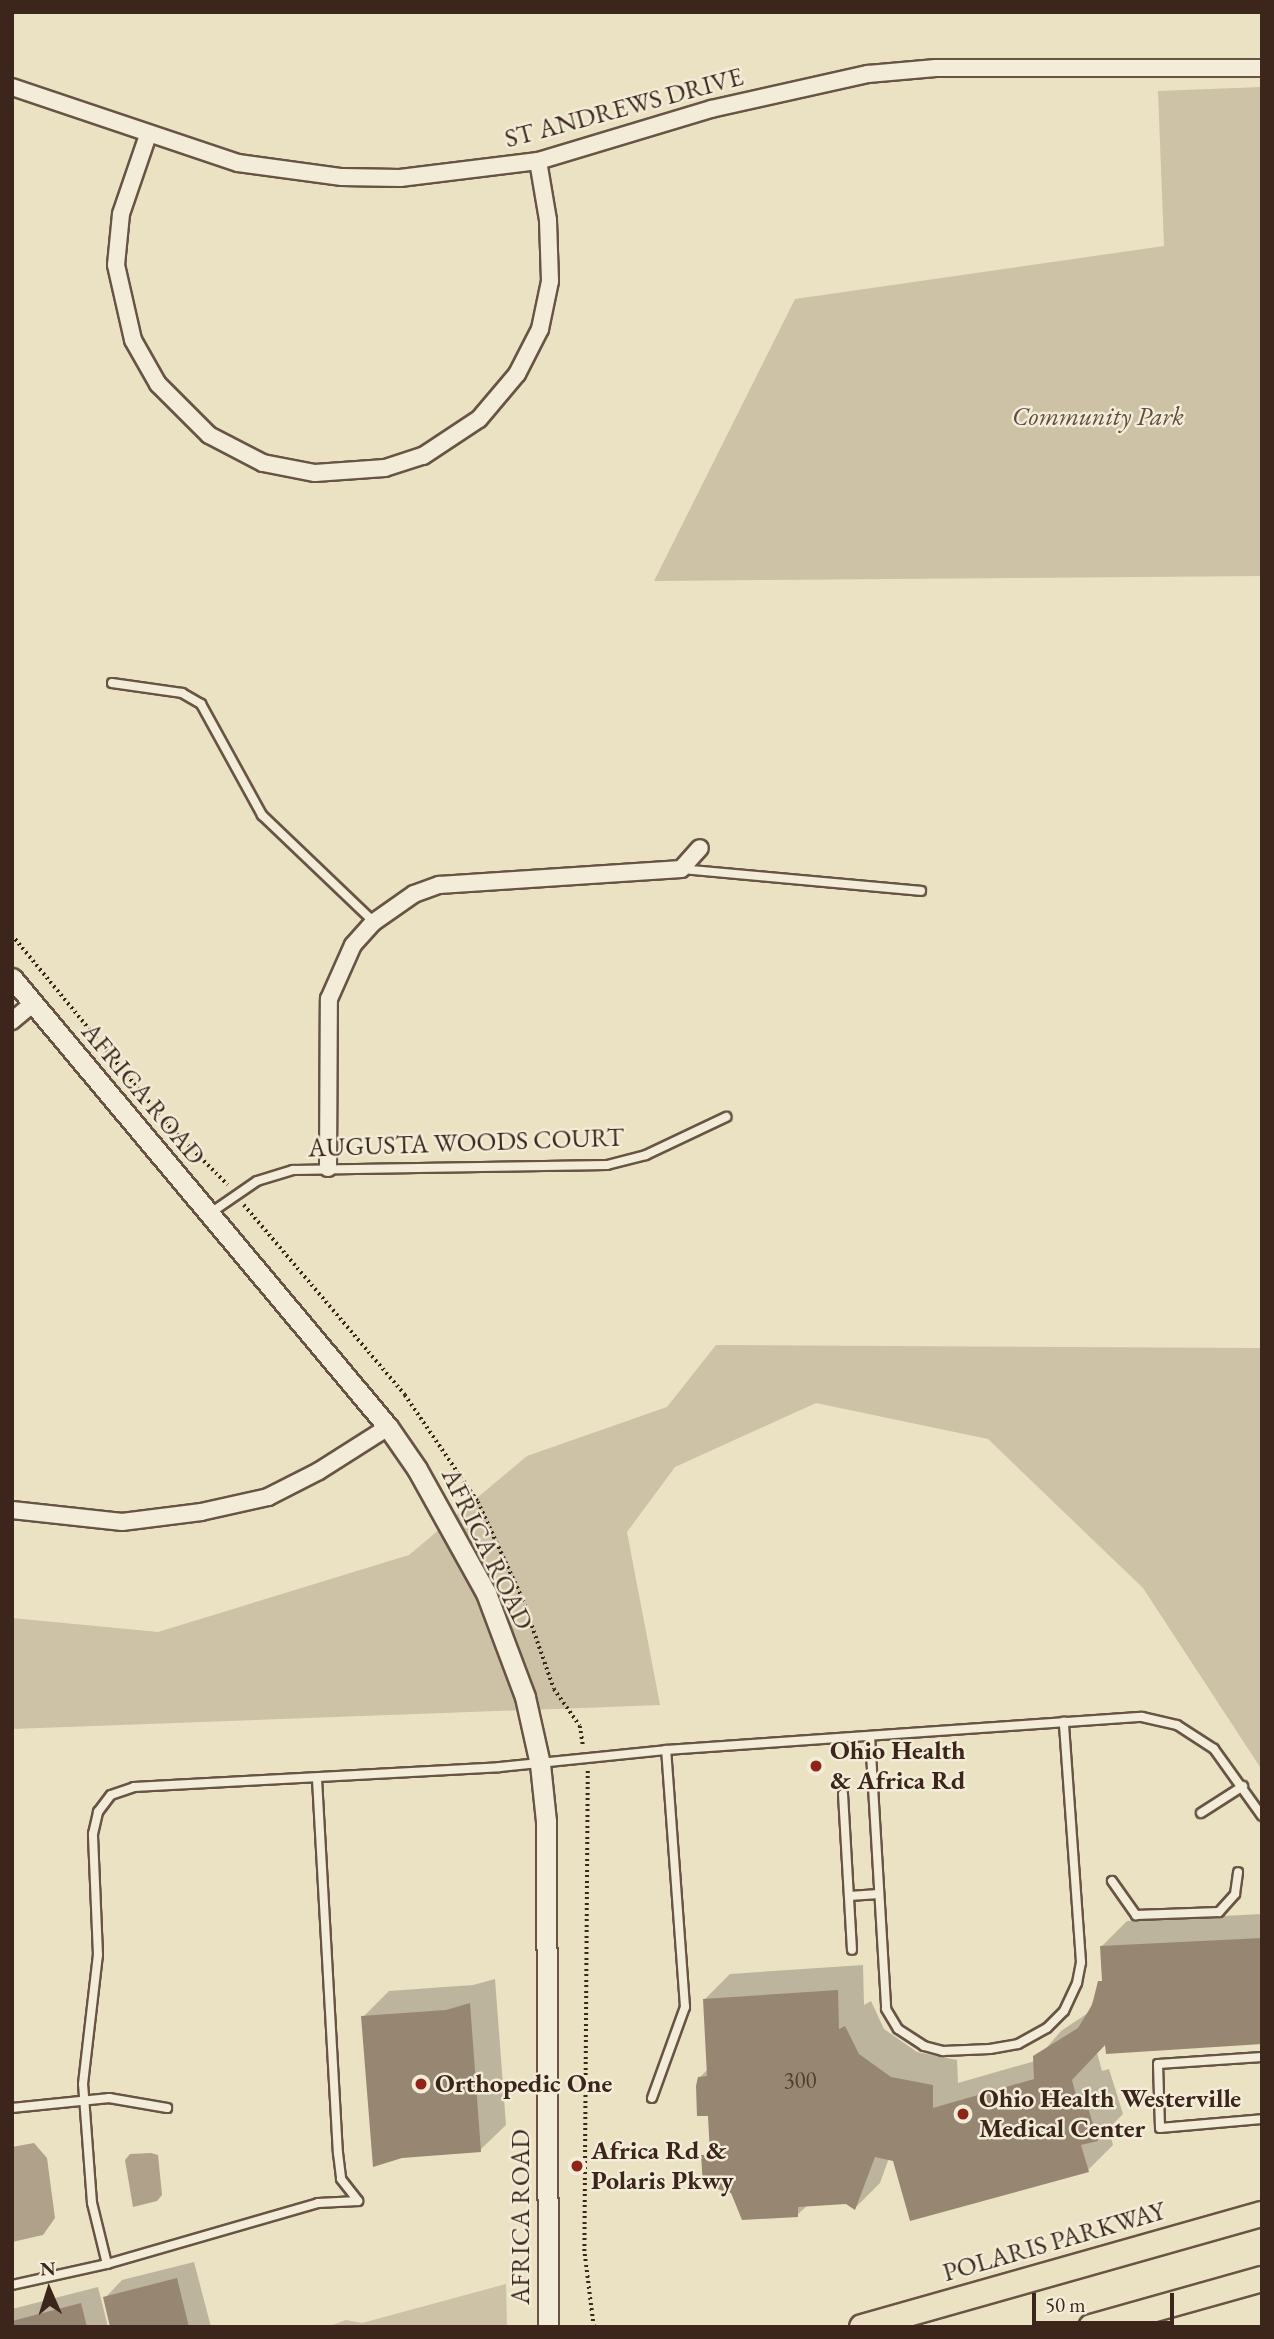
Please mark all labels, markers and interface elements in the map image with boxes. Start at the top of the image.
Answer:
street label: ST ANDREWS DRIVE [501,61,747,155]
park label: Community Park [1012,401,1184,433]
street label: AFRICA ROAD [75,1017,211,1171]
street label: AUGUSTA WOODS COURT [307,1122,625,1164]
street label: AFRICA ROAD [435,1463,539,1635]
place label: Ohio Health & Africa Rd [830,1735,966,1796]
marker: Ohio Health & Africa Rd [808,1758,824,1774]
house number: 300 [783,2066,817,2094]
place label: Orthopedic One [435,2068,612,2100]
marker: Orthopedic One [413,2076,429,2092]
place label: Ohio Health Westerville Medical Center [979,2083,1241,2144]
marker: Ohio Health Westerville Medical Center [953,2104,973,2124]
street label: AFRICA ROAD [505,2129,537,2305]
place label: Africa Rd & Polaris Pkwy [591,2135,733,2196]
marker: Africa Rd & Polaris Pkwy [569,2158,585,2174]
street label: POLARIS PARKWAY [939,2195,1169,2289]
north arrow [14,2255,84,2325]
text: N [40,2256,56,2281]
scale bar [1036,2280,1178,2324]
text: 50 m [1045,2291,1086,2318]

